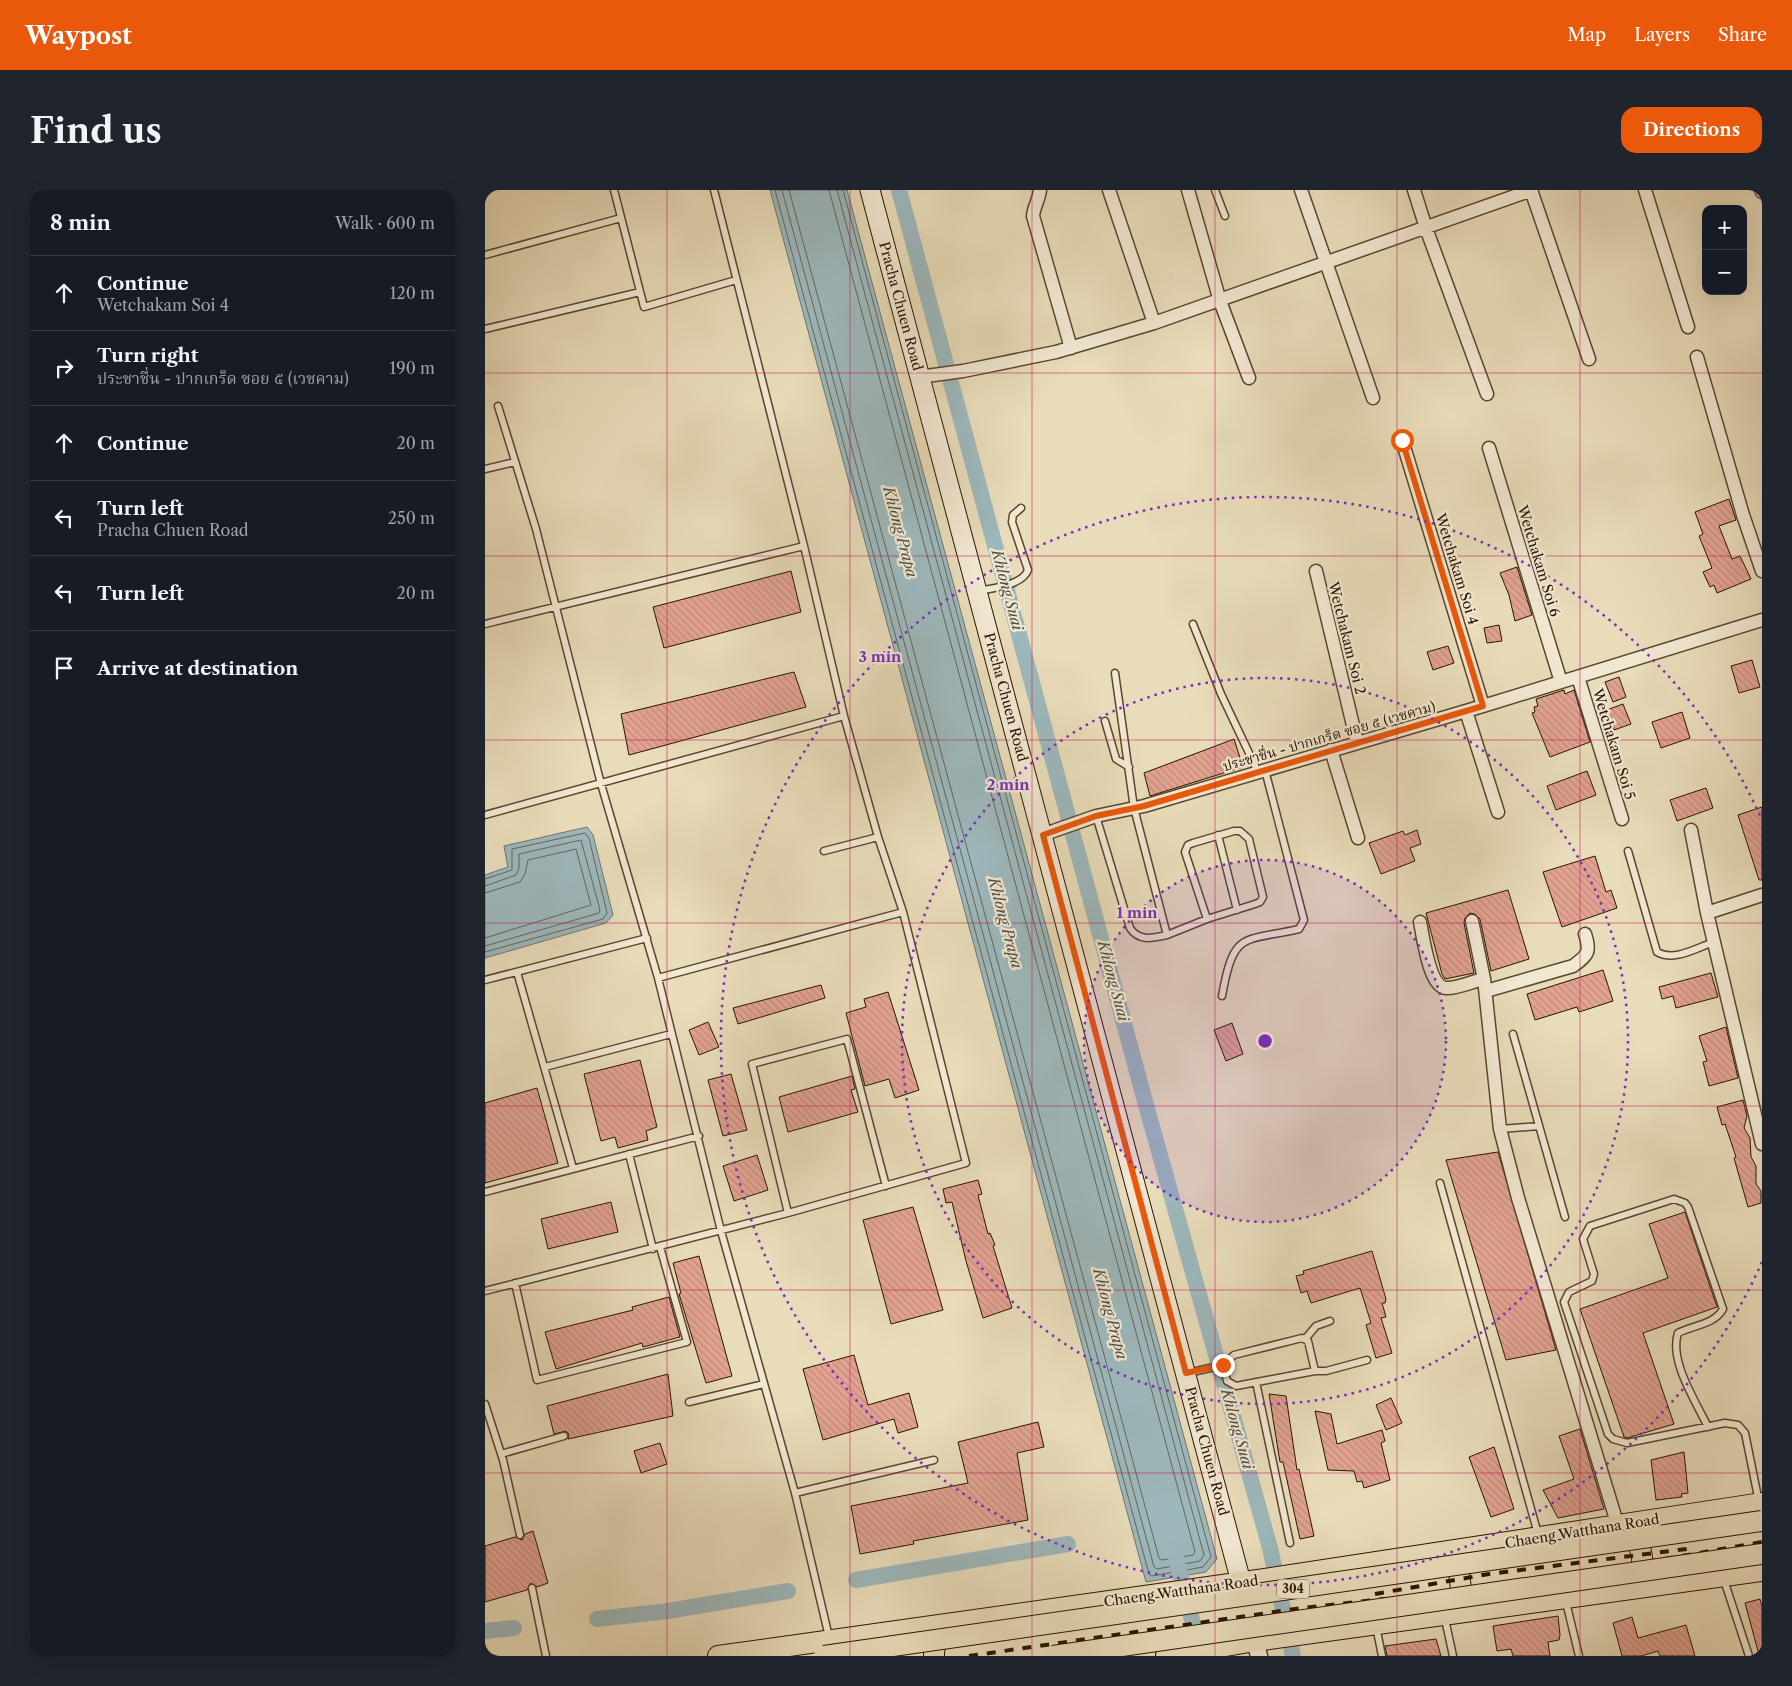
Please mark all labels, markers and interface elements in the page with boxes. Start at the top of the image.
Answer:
text: Waypost [25,21,132,50]
text: Map [1568,24,1606,46]
text: Layers [1634,24,1690,46]
text: Share [1718,24,1767,46]
button: Directions [1621,107,1762,153]
text: Find us [30,109,162,152]
map controls [1702,205,1747,295]
button: + [1702,205,1747,250]
text: 8 min [50,210,111,235]
text: Walk · 600 m [335,213,435,233]
street label: Pracha Chuen Road [875,240,927,373]
button: − [1702,250,1747,295]
text: Continue [97,272,189,295]
icon: ahead [50,279,78,307]
text: 120 m [390,283,435,303]
text: Wetchakam Soi 4 [97,295,229,315]
text: Turn right [97,344,198,367]
icon: right [50,354,78,382]
text: 190 m [390,358,435,378]
text: ประชาชื่น - ปากเกร็ด ซอย ๕ (เวชคาม) [97,368,349,388]
icon: ahead [50,429,78,457]
route start [1391,429,1414,452]
text: Continue [97,432,189,455]
text: 20 m [396,433,435,453]
water label: Khlong Prapa [879,483,922,580]
text: Turn left [97,497,184,520]
street label: Wetchakam Soi 6 [1513,502,1564,619]
icon: left [50,504,78,532]
text: 250 m [388,508,435,528]
street label: Wetchakam Soi 4 [1431,510,1482,627]
text: Pracha Chuen Road [97,520,249,540]
water label: Khlong Suai [987,546,1028,634]
icon: left [50,579,78,607]
street label: Wetchakam Soi 2 [1324,579,1370,696]
text: Turn left [97,582,184,605]
text: 20 m [396,583,435,603]
street label: Pracha Chuen Road [980,631,1032,764]
text: 3 min [859,647,902,666]
icon: arrive [50,654,78,682]
text: Arrive at destination [97,657,298,680]
street label: Wetchakam Soi 5 [1588,685,1639,802]
street label: ประชาชื่น - ปากเกร็ด ซอย ๕ (เวชคาม) [1220,696,1437,775]
text: 2 min [986,775,1030,794]
water label: Khlong Prapa [984,874,1027,971]
text: 1 min [1116,903,1158,922]
water label: Khlong Suai [1093,937,1134,1025]
centre of rings [1256,1032,1274,1050]
water label: Khlong Prapa [1089,1265,1132,1362]
route end [1212,1354,1235,1377]
street label: Pracha Chuen Road [1181,1385,1233,1518]
water label: Khlong Suai [1217,1385,1258,1473]
street label: Chaeng Watthana Road [1504,1510,1661,1552]
street label: Chaeng Watthana Road [1103,1571,1260,1611]
road number: 304 [1277,1580,1309,1598]

